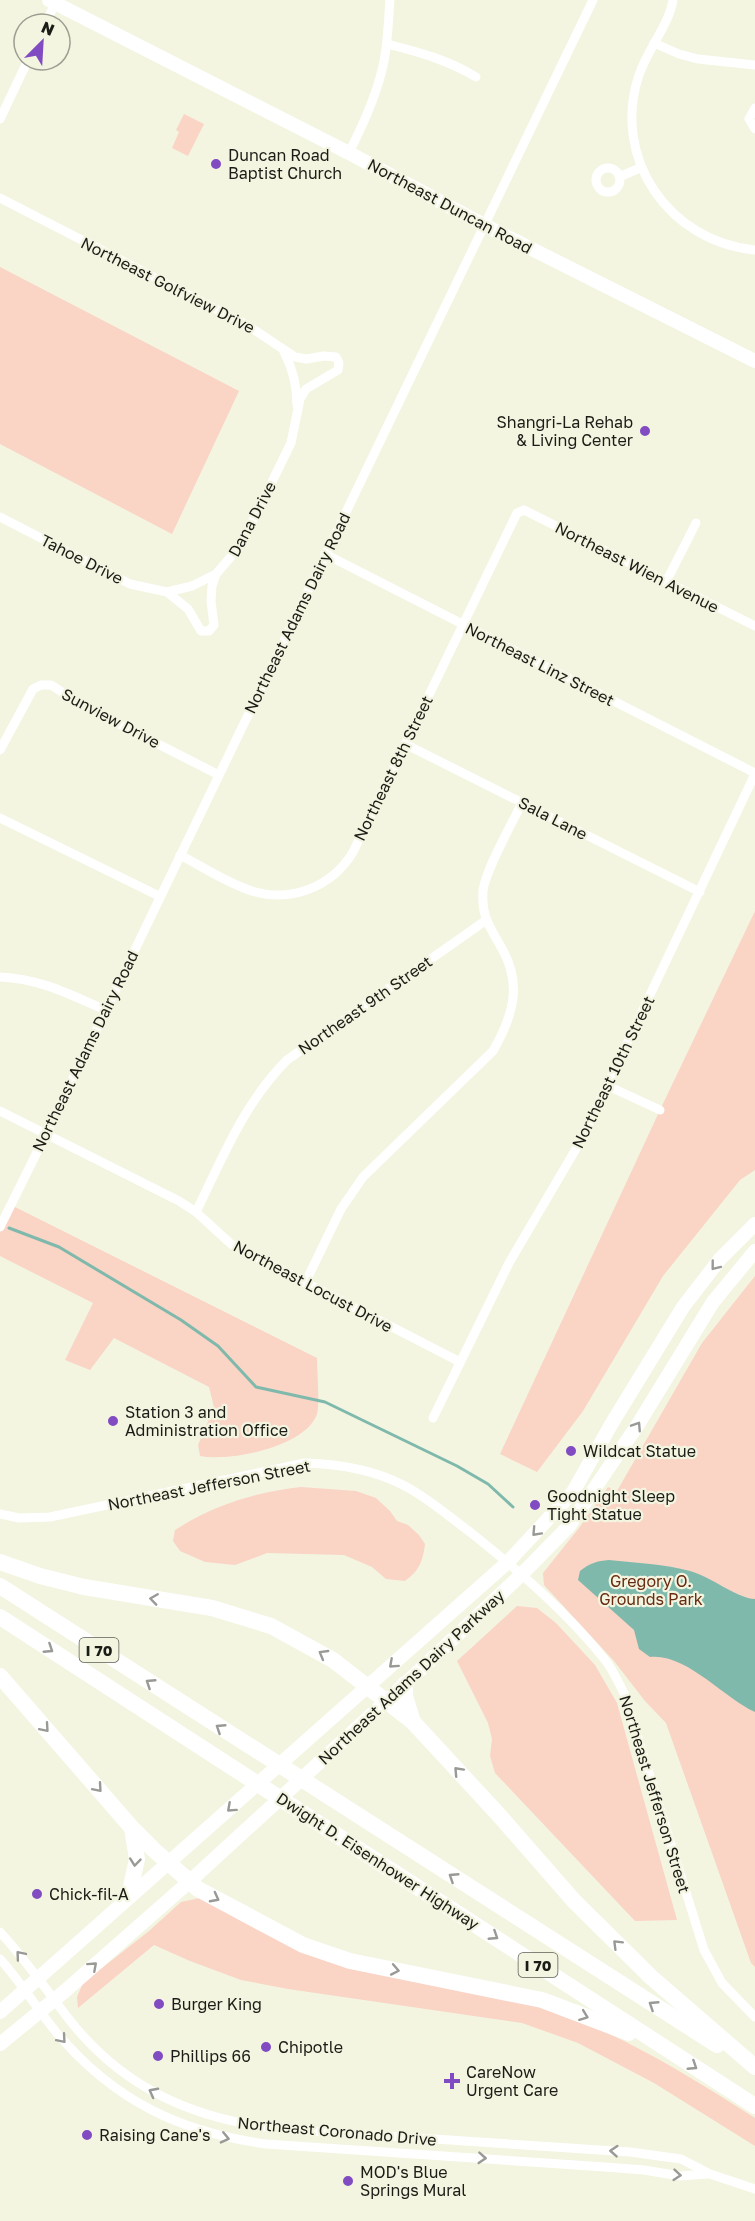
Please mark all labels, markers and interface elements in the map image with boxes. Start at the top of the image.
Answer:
north arrow [12,12,72,72]
text: N [38,17,58,40]
place label: Duncan Road Baptist Church [228,145,342,183]
street label: Northeast Duncan Road [364,154,536,258]
marker: Duncan Road Baptist Church [209,157,223,171]
street label: Northeast Golfview Drive [78,232,258,338]
place label: Shangri-La Rehab & Living Center [497,412,633,450]
marker: Shangri-La Rehab & Living Center [638,424,652,438]
street label: Dana Drive [224,478,280,560]
street label: Northeast Adams Dairy Road [240,509,354,717]
street label: Northeast Wien Avenue [552,517,722,617]
street label: Tahoe Drive [37,530,127,588]
street label: Northeast Linz Street [462,618,618,710]
street label: Sunview Drive [58,684,164,752]
street label: Northeast 8th Street [349,692,437,844]
street label: Sala Lane [515,792,591,844]
street label: Northeast Adams Dairy Road [28,947,142,1155]
street label: Northeast 9th Street [294,951,436,1059]
street label: Northeast 10th Street [567,993,659,1151]
street label: Northeast Locust Drive [230,1236,396,1336]
one-way arrow [711,1260,722,1271]
place label: Station 3 and Administration Office [125,1402,288,1440]
marker: Station 3 and Administration Office [106,1414,120,1428]
one-way arrow [630,1422,641,1433]
place label: Wildcat Statue [583,1441,696,1461]
marker: Wildcat Statue [564,1444,578,1458]
street label: Northeast Jefferson Street [106,1456,312,1514]
place label: Goodnight Sleep Tight Statue [547,1486,675,1524]
marker: Goodnight Sleep Tight Statue [528,1498,542,1512]
one-way arrow [532,1525,543,1536]
park label: Gregory O. Grounds Park [599,1571,703,1609]
street label: Northeast Adams Dairy Parkway [314,1585,508,1769]
one-way arrow [150,1594,159,1606]
road number: I 70 [80,1638,118,1662]
one-way arrow [43,1641,53,1653]
one-way arrow [319,1650,329,1661]
one-way arrow [389,1657,400,1668]
one-way arrow [145,1679,156,1690]
street label: Northeast Jefferson Street [615,1692,695,1896]
one-way arrow [38,1721,49,1732]
one-way arrow [216,1724,227,1735]
one-way arrow [454,1767,465,1778]
one-way arrow [90,1781,101,1792]
street label: Dwight D. Eisenhower Highway [273,1788,483,1934]
one-way arrow [228,1801,238,1812]
one-way arrow [130,1857,142,1866]
one-way arrow [449,1873,459,1885]
place label: Chick-fil-A [49,1884,129,1904]
marker: Chick-fil-A [30,1887,44,1901]
one-way arrow [209,1891,219,1902]
one-way arrow [488,1929,498,1941]
one-way arrow [614,1941,625,1952]
one-way arrow [16,1951,27,1962]
road number: I 70 [518,1953,558,1977]
one-way arrow [86,1962,97,1973]
one-way arrow [390,1963,400,1976]
place label: Burger King [171,1994,262,2014]
marker: Burger King [152,1997,166,2011]
one-way arrow [648,2001,659,2012]
one-way arrow [578,2008,589,2021]
one-way arrow [55,2032,66,2043]
place label: Chipotle [278,2037,343,2057]
marker: Chipotle [259,2040,273,2054]
place label: Phillips 66 [170,2046,251,2066]
marker: Phillips 66 [151,2049,165,2063]
one-way arrow [686,2058,697,2069]
place label: CareNow Urgent Care [466,2062,558,2100]
marker: CareNow Urgent Care [443,2072,461,2090]
one-way arrow [148,2088,159,2099]
street label: Northeast Coronado Drive [237,2112,437,2150]
place label: Raising Cane's [99,2125,210,2145]
marker: Raising Cane's [80,2128,94,2142]
one-way arrow [220,2130,230,2143]
one-way arrow [609,2144,618,2157]
one-way arrow [478,2152,487,2165]
place label: MOD's Blue Springs Mural [360,2162,466,2200]
one-way arrow [672,2168,681,2181]
marker: MOD's Blue Springs Mural [341,2174,355,2188]

